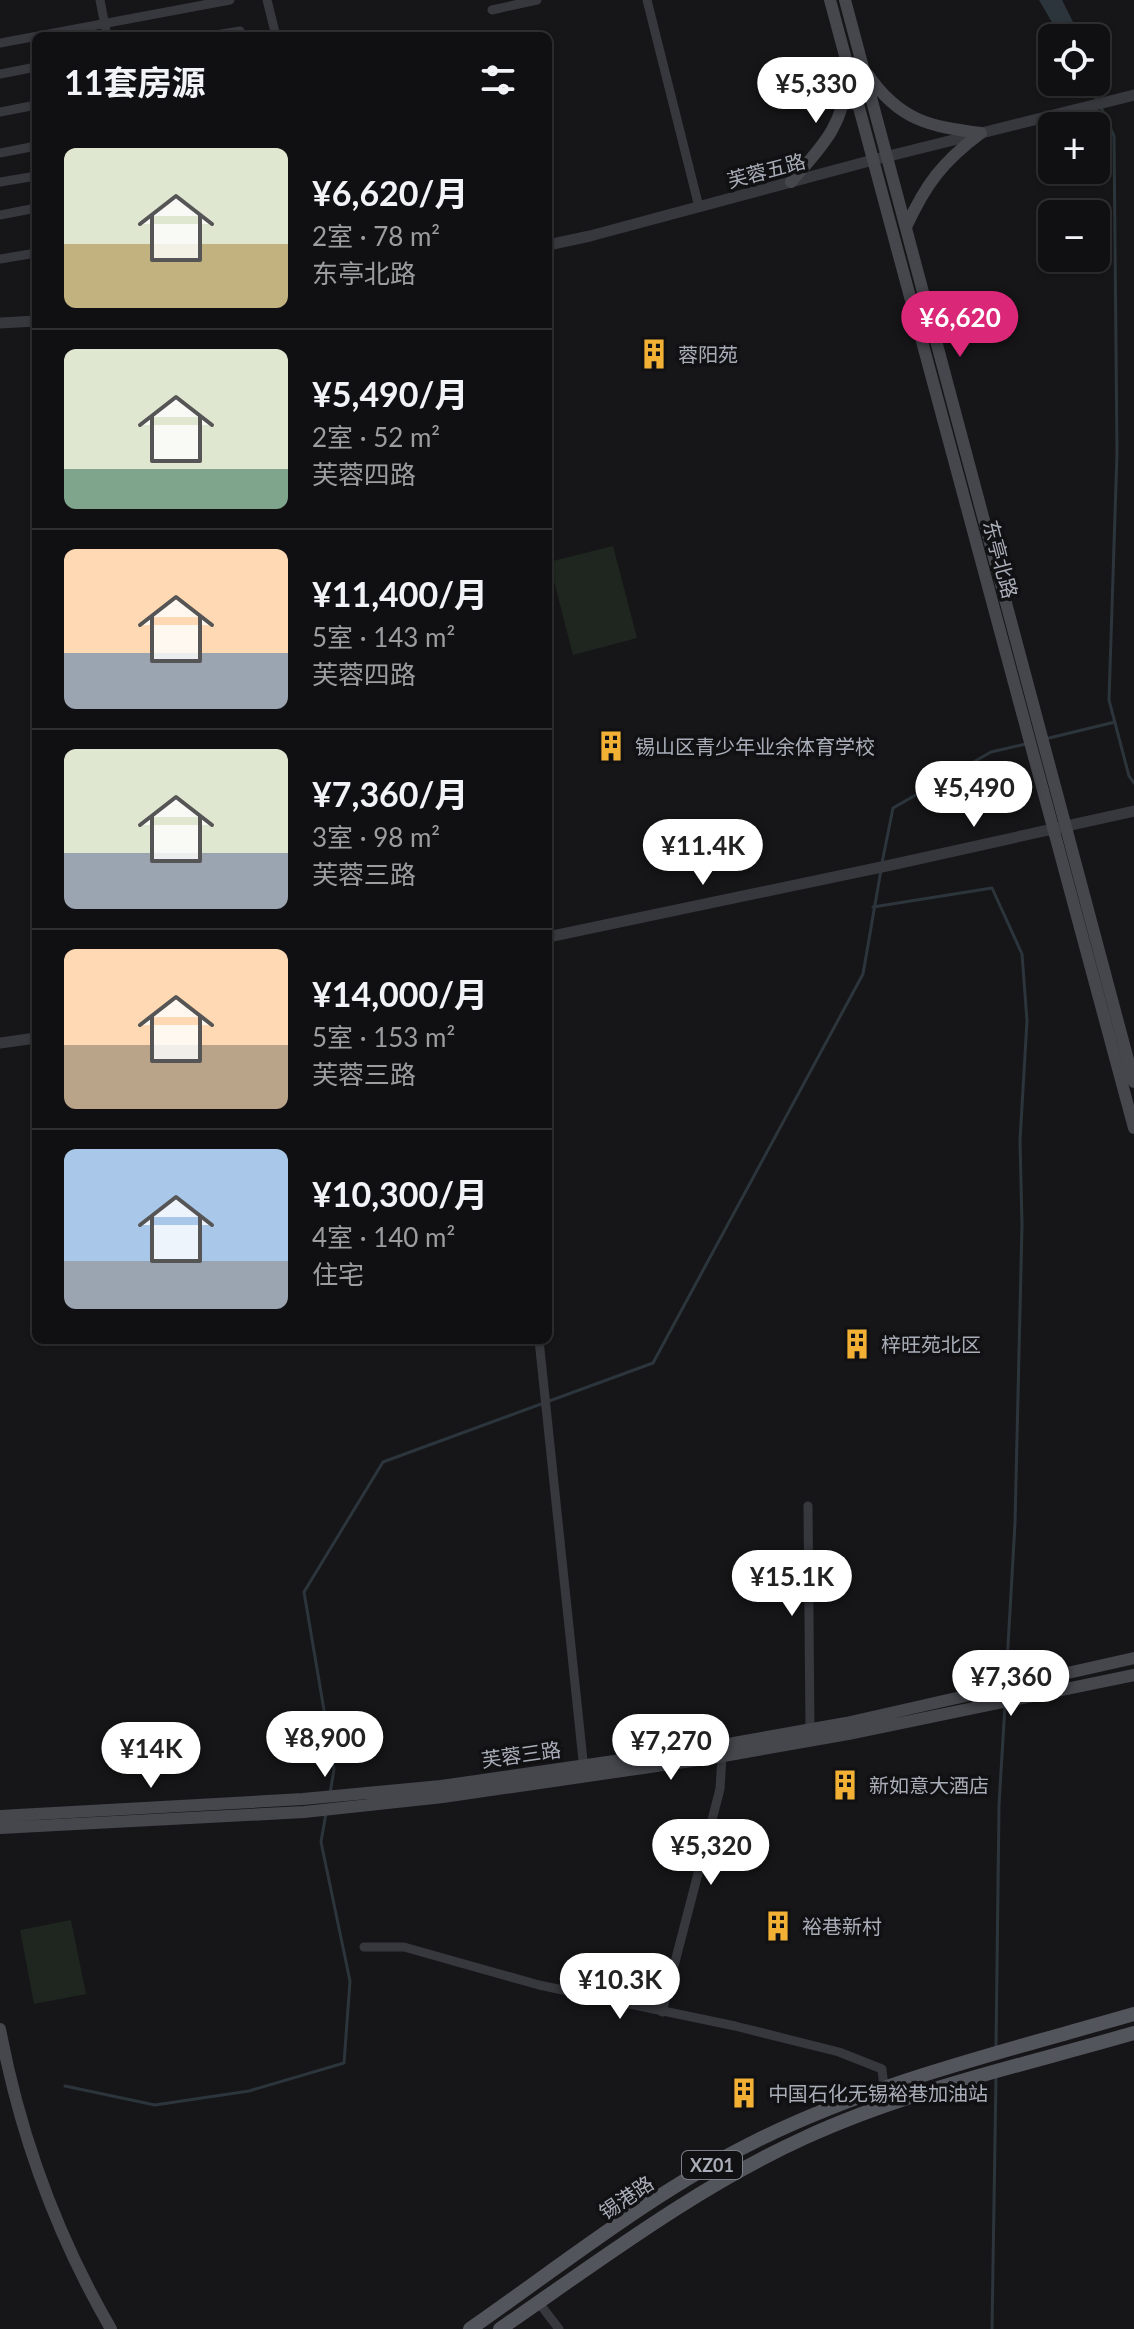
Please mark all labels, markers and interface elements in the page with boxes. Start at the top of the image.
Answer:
map controls [1038,24,1110,272]
button: locate [1038,24,1110,96]
pin: ¥5,330 [751,57,881,125]
icon: filters [476,58,520,102]
text: 11套房源 [64,61,205,102]
text: ¥5,330 [775,67,857,99]
button: + [1038,112,1110,184]
street label: 芙蓉五路 [724,148,808,192]
text: ¥6,620/月 [312,172,468,213]
icon: home [128,180,224,276]
button: − [1038,200,1110,272]
text: 2室 · 78 m² [312,220,440,252]
text: 东亭北路 [312,257,416,289]
pin: ¥6,620 [895,291,1025,359]
text: ¥6,620 [919,301,1001,333]
building icon: 蓉阳苑 [637,337,671,371]
place label: 蓉阳苑 [678,342,738,366]
text: ¥5,490/月 [312,373,468,414]
icon: home [128,381,224,477]
text: 2室 · 52 m² [312,421,440,453]
text: 芙蓉四路 [312,458,416,490]
street label: 东亭北路 [979,517,1023,601]
text: ¥11,400/月 [312,573,488,614]
icon: home [128,581,224,677]
text: 5室 · 143 m² [312,621,455,653]
text: 芙蓉四路 [312,658,416,690]
building icon: 锡山区青少年业余体育学校 [594,729,628,763]
place label: 锡山区青少年业余体育学校 [635,734,875,758]
pin: ¥5,490 [909,761,1039,829]
text: ¥5,490 [933,771,1015,803]
text: ¥7,360/月 [312,773,468,814]
icon: home [128,781,224,877]
pin: ¥11.4K [638,819,768,887]
text: 3室 · 98 m² [312,821,440,853]
text: ¥11.4K [661,829,745,861]
text: 芙蓉三路 [312,858,416,890]
text: ¥14,000/月 [312,973,488,1014]
icon: home [128,981,224,1077]
text: 5室 · 153 m² [312,1021,455,1053]
text: 芙蓉三路 [312,1058,416,1090]
text: ¥10,300/月 [312,1173,488,1214]
icon: home [128,1181,224,1277]
text: 4室 · 140 m² [312,1221,455,1253]
text: 住宅 [312,1258,364,1290]
building icon: 梓旺苑北区 [840,1327,874,1361]
place label: 梓旺苑北区 [881,1332,981,1356]
pin: ¥15.1K [727,1550,857,1618]
text: ¥15.1K [750,1560,834,1592]
pin: ¥7,360 [946,1650,1076,1718]
text: ¥7,360 [970,1660,1052,1692]
pin: ¥8,900 [260,1711,390,1779]
pin: ¥7,270 [606,1714,736,1782]
text: ¥8,900 [284,1721,366,1753]
pin: ¥14K [104,1722,198,1790]
text: ¥7,270 [630,1724,712,1756]
text: ¥14K [119,1732,183,1764]
street label: 芙蓉三路 [480,1737,562,1771]
building icon: 新如意大酒店 [828,1768,862,1802]
place label: 新如意大酒店 [869,1773,989,1797]
pin: ¥5,320 [646,1819,776,1887]
text: ¥5,320 [670,1829,752,1861]
building icon: 裕巷新村 [761,1909,795,1943]
place label: 裕巷新村 [802,1914,882,1938]
pin: ¥10.3K [555,1953,685,2021]
text: ¥10.3K [578,1963,662,1995]
building icon: 中国石化无锡裕巷加油站 [727,2076,761,2110]
place label: 中国石化无锡裕巷加油站 [768,2081,988,2105]
road number: XZ01 [682,2151,742,2179]
street label: 锡港路 [594,2170,658,2224]

